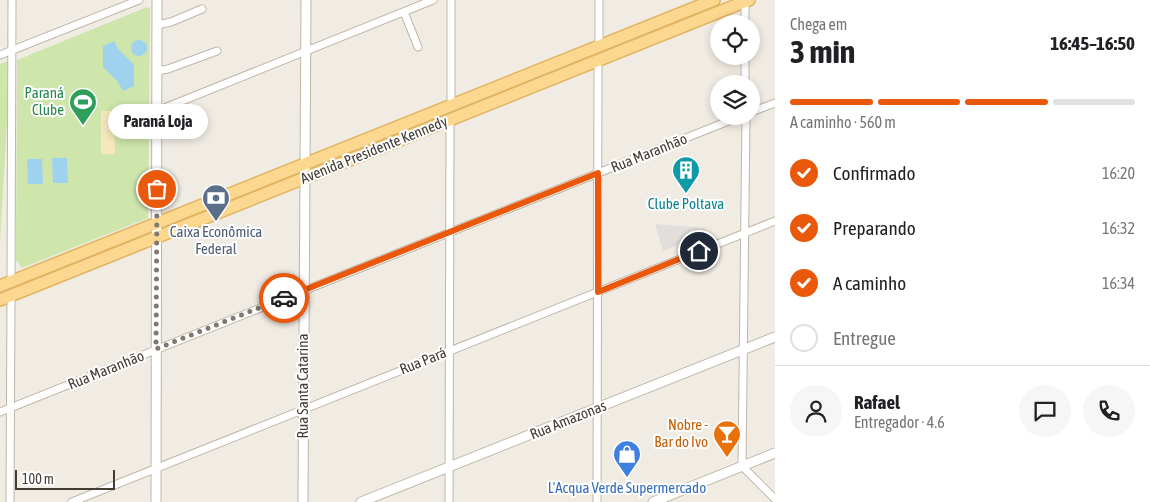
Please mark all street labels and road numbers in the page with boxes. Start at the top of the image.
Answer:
street label: Avenida Presidente Kennedy [298,112,450,187]
street label: Rua Maranhão [608,130,689,175]
street label: Rua Santa Catarina [294,334,311,438]
street label: Rua Pará [397,343,449,378]
street label: Rua Maranhão [65,347,146,392]
street label: Rua Amazonas [527,397,608,443]

